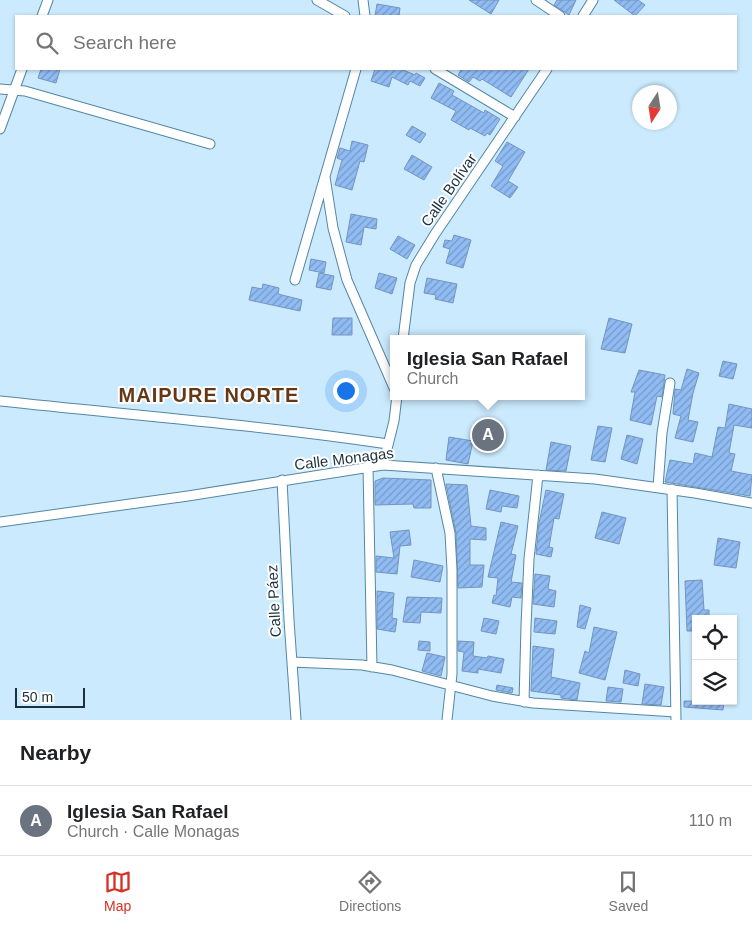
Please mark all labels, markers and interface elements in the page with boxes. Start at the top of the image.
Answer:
search box [15,15,737,70]
icon: search [33,29,61,57]
text: Search here [73,32,177,53]
north arrow [632,85,677,130]
street label: Calle Bolívar [417,150,480,229]
popup [390,335,585,400]
text: Iglesia San Rafael [407,348,568,369]
text: Church [407,370,458,387]
your location [333,378,359,404]
district label: MAIPURE NORTE [119,384,299,406]
pin: A [472,416,504,454]
street label: Calle Monagas [293,444,395,473]
street label: Calle Páez [263,564,284,638]
map controls [692,615,737,705]
button: locate [692,615,737,660]
button: layers [692,660,737,705]
scale bar [15,685,85,708]
text: 50 m [22,689,53,705]
text: Nearby [20,741,91,764]
text: Iglesia San Rafael [67,801,229,822]
text: A [30,812,42,829]
text: 110 m [689,812,732,829]
text: Church · Calle Monagas [67,823,240,840]
tab: Map [104,868,132,914]
tab: Directions [339,868,401,914]
tab: Saved [609,868,648,914]

